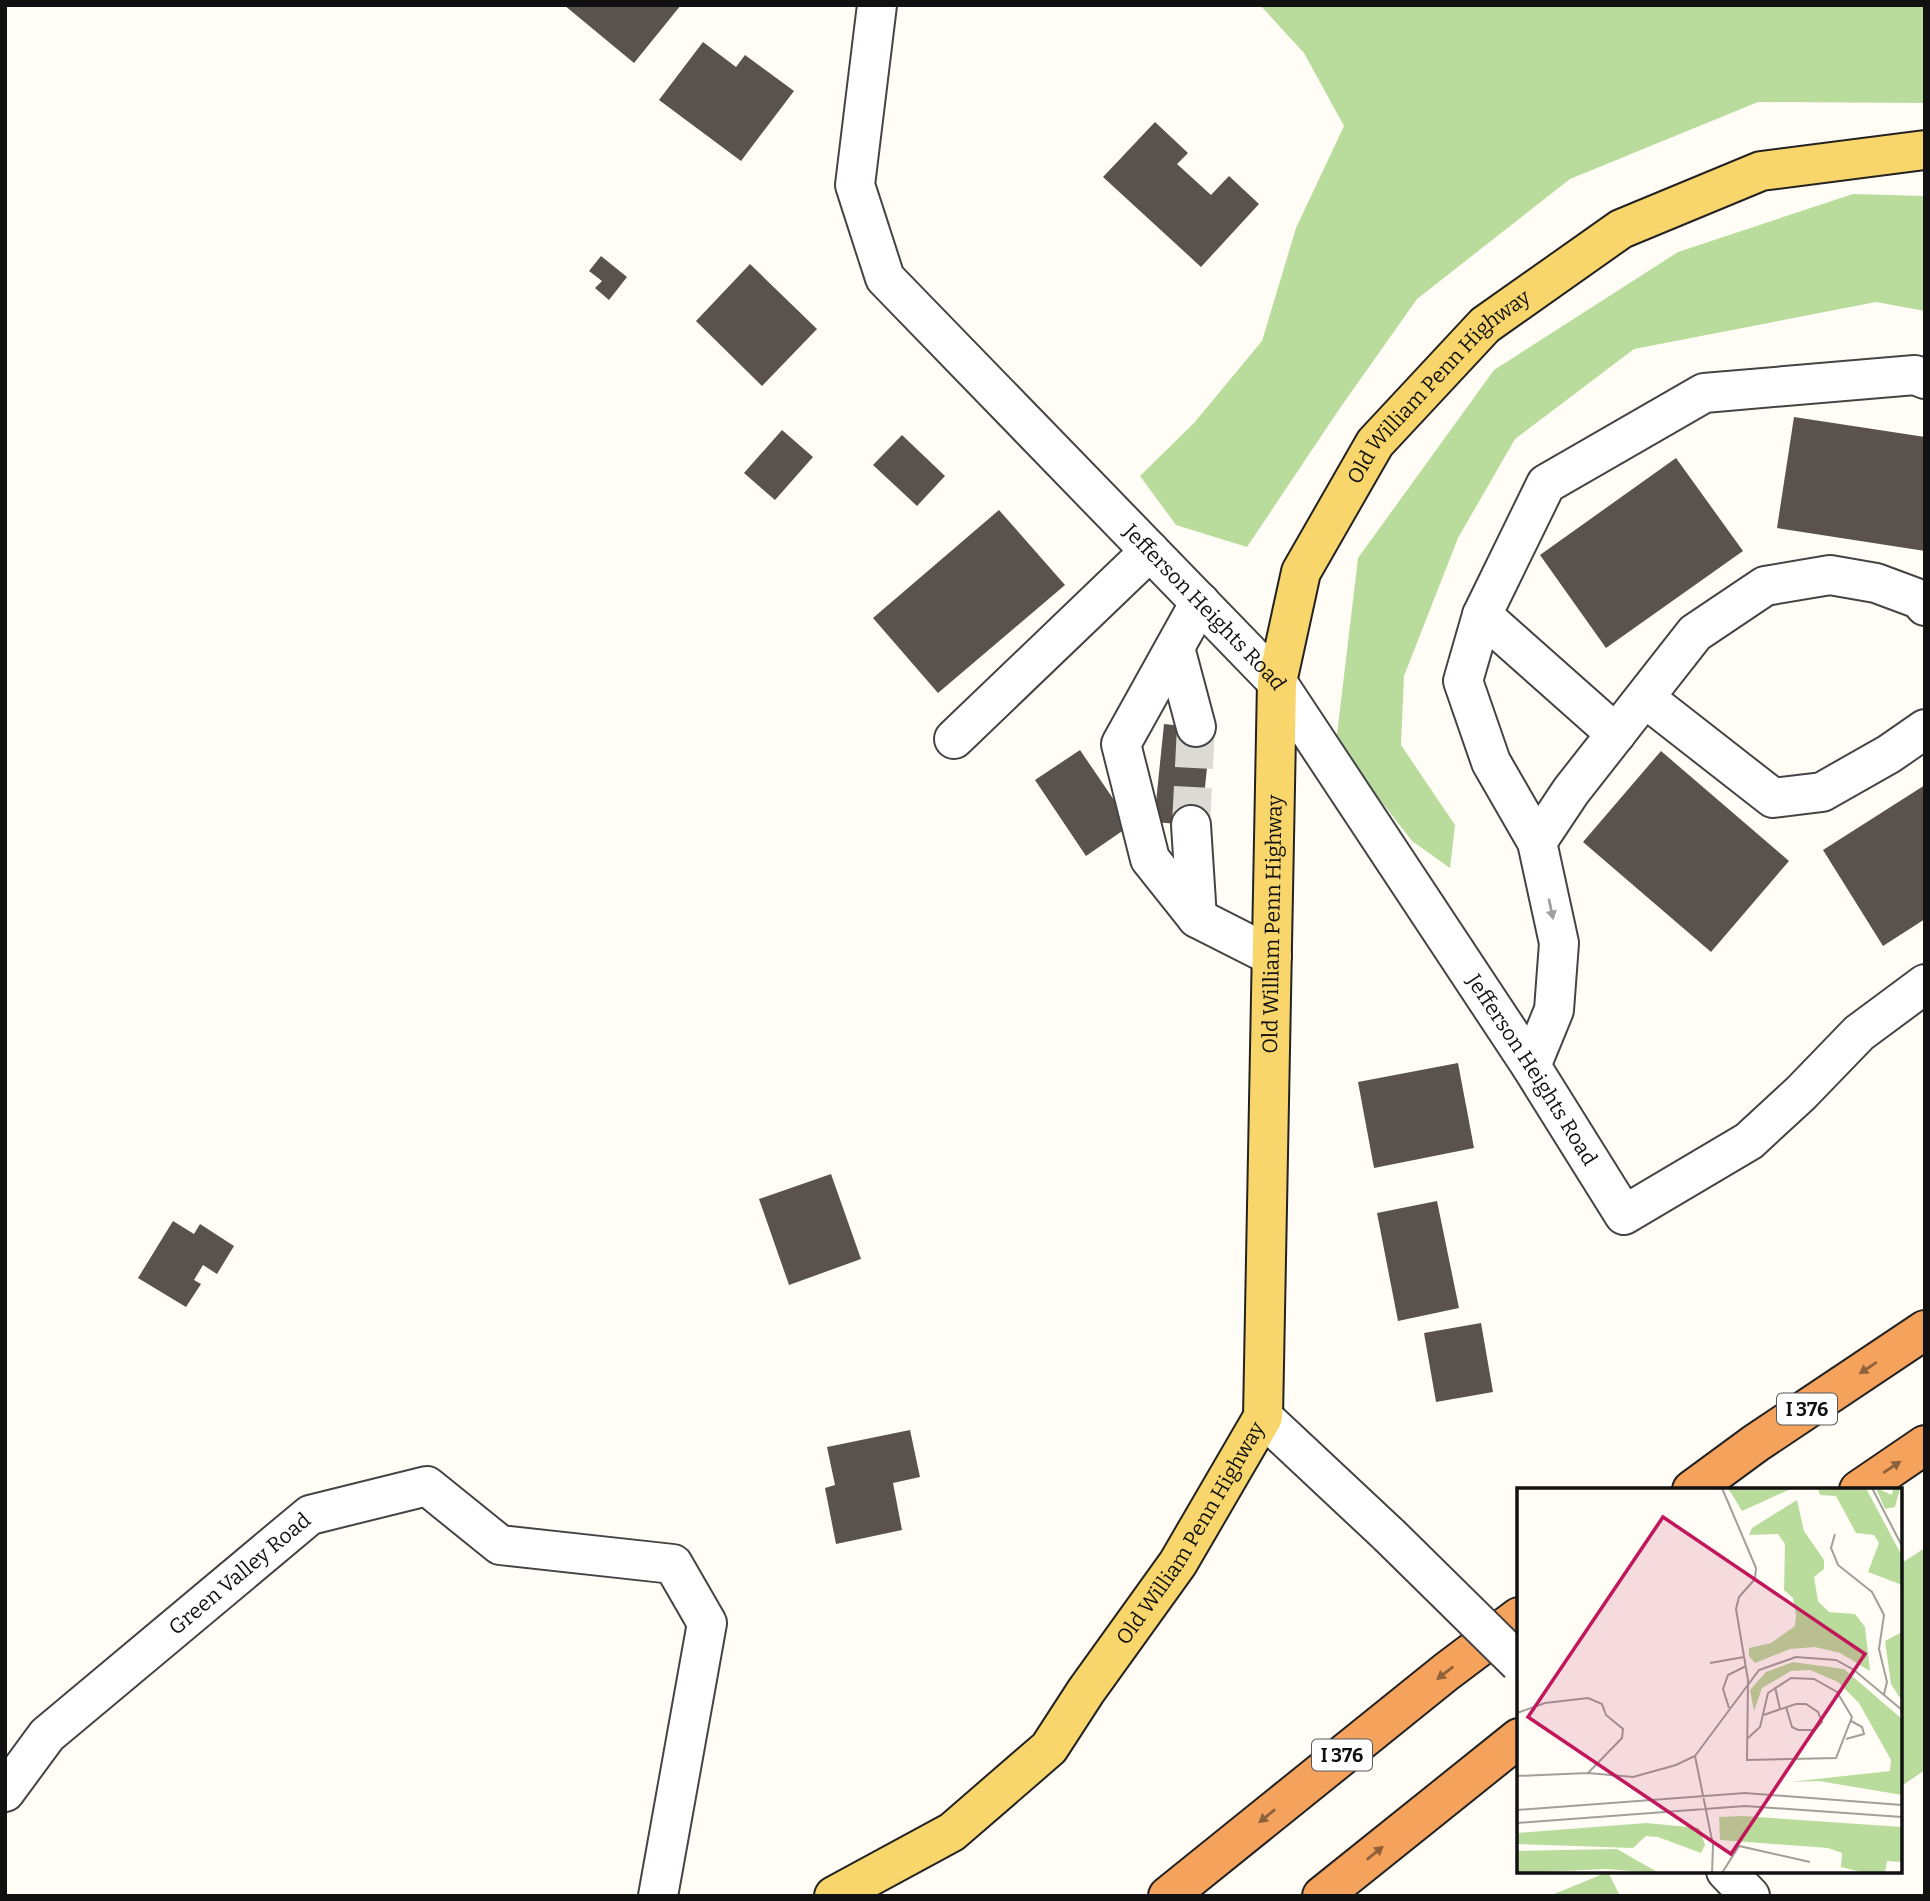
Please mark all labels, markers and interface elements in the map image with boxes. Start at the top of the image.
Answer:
street label: Old William Penn Highway [1341,284,1536,488]
street label: Jefferson Heights Road [1117,518,1292,695]
street label: Old William Penn Highway [1257,794,1288,1054]
one-way arrow [1546,898,1557,920]
street label: Jefferson Heights Road [1460,968,1603,1170]
one-way arrow [1859,1361,1877,1375]
road number: I 376 [1777,1394,1837,1424]
street label: Old William Penn Highway [1111,1416,1271,1650]
one-way arrow [1882,1461,1902,1474]
inset map [1517,1488,1902,1873]
street label: Green Valley Road [163,1507,316,1641]
one-way arrow [1436,1666,1454,1681]
road number: I 376 [1312,1740,1372,1770]
one-way arrow [1259,1808,1277,1823]
one-way arrow [1367,1846,1384,1861]

